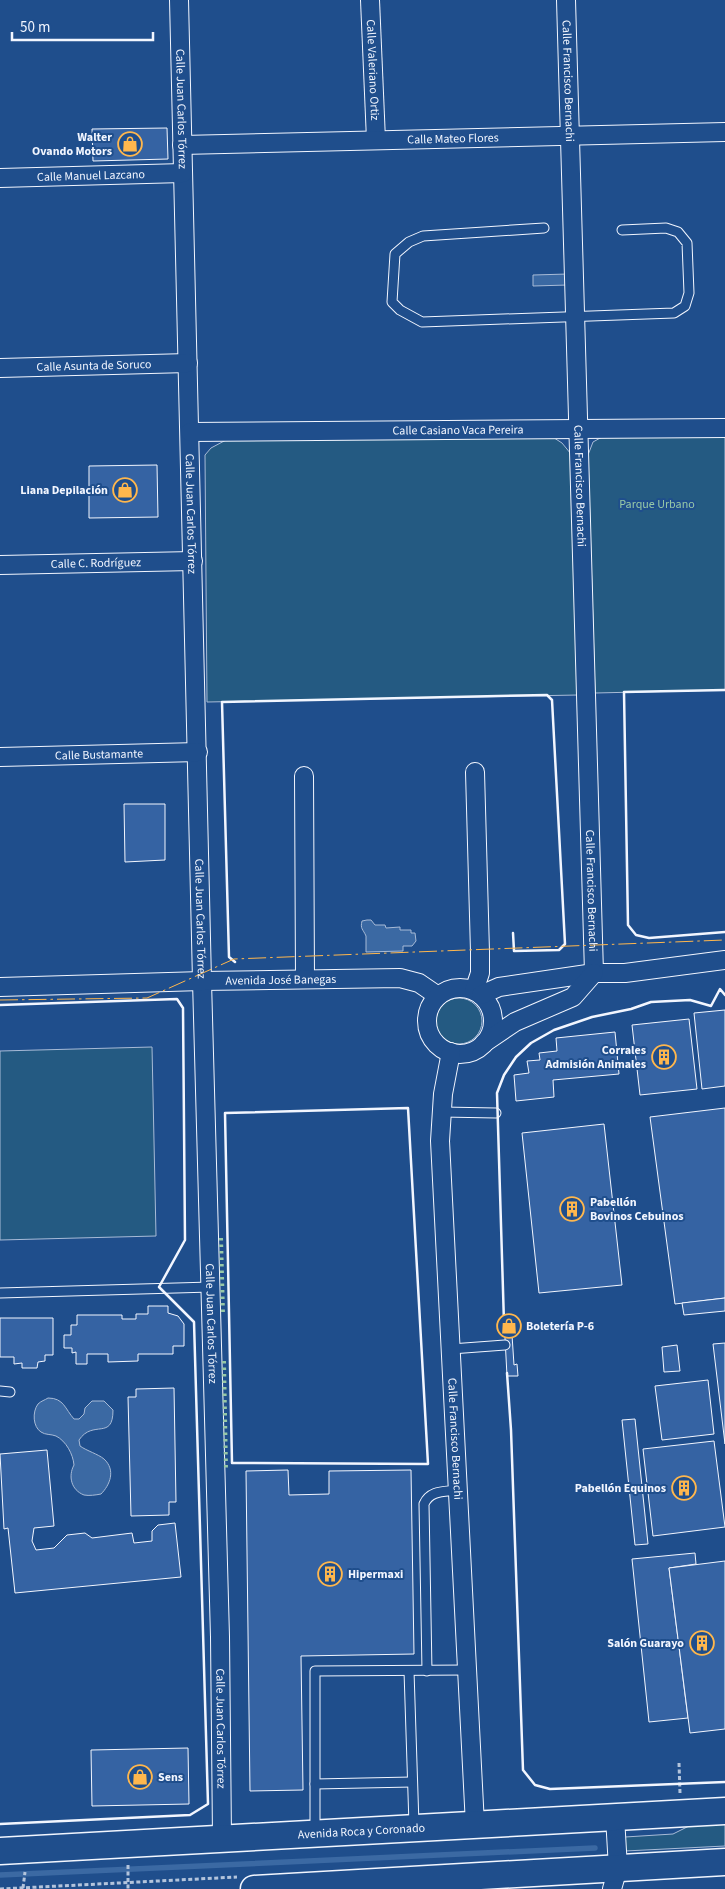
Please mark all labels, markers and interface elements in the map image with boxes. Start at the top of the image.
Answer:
scale bar [12,10,154,42]
text: 50 m [20,17,50,38]
street label: Calle Valeriano Ortiz [362,19,384,121]
street label: Calle Francisco Bernachi [558,20,579,142]
street label: Calle Juan Carlos Tórrez [172,49,191,169]
place label: Walter Ovando Motors [32,129,112,160]
street label: Calle Mateo Flores [407,129,499,148]
shop icon: Walter Ovando Motors [117,131,143,157]
street label: Calle Manuel Lazcano [37,166,145,185]
street label: Calle Asunta de Soruco [36,355,152,376]
street label: Calle Casiano Vaca Pereira [392,421,524,439]
street label: Calle Francisco Bernachi [570,425,590,547]
street label: Calle Juan Carlos Tórrez [181,454,201,574]
shop icon: Liana Depilación [112,477,138,503]
place label: Liana Depilación [20,482,108,499]
park label: Parque Urbano [619,496,695,513]
street label: Calle C. Rodríguez [51,554,141,572]
street label: Calle Bustamante [55,745,143,764]
street label: Calle Francisco Bernachi [581,829,602,952]
street label: Calle Juan Carlos Tórrez [191,858,210,979]
street label: Avenida José Banegas [225,970,336,989]
place label: Corrales Admisión Animales [544,1042,646,1073]
building icon: Corrales Admisión Animales [651,1044,677,1070]
place label: Pabellón Bovinos Cebuinos [590,1194,684,1225]
building icon: Pabellón Bovinos Cebuinos [559,1196,585,1222]
street label: Calle Juan Carlos Tórrez [201,1263,222,1384]
shop icon: Boletería P-6 [496,1313,522,1339]
place label: Boletería P-6 [526,1318,594,1335]
street label: Calle Francisco Bernachi [444,1377,467,1500]
building icon: Pabellón Equinos [671,1475,697,1501]
place label: Pabellón Equinos [575,1480,666,1497]
building icon: Hipermaxi [317,1561,343,1587]
place label: Hipermaxi [348,1566,403,1583]
building icon: Salón Guarayo [689,1630,715,1656]
place label: Salón Guarayo [607,1635,684,1652]
street label: Calle Juan Carlos Tórrez [212,1668,230,1789]
shop icon: Sens [127,1764,153,1790]
place label: Sens [158,1769,183,1786]
street label: Avenida Roca y Coronado [297,1819,426,1843]

